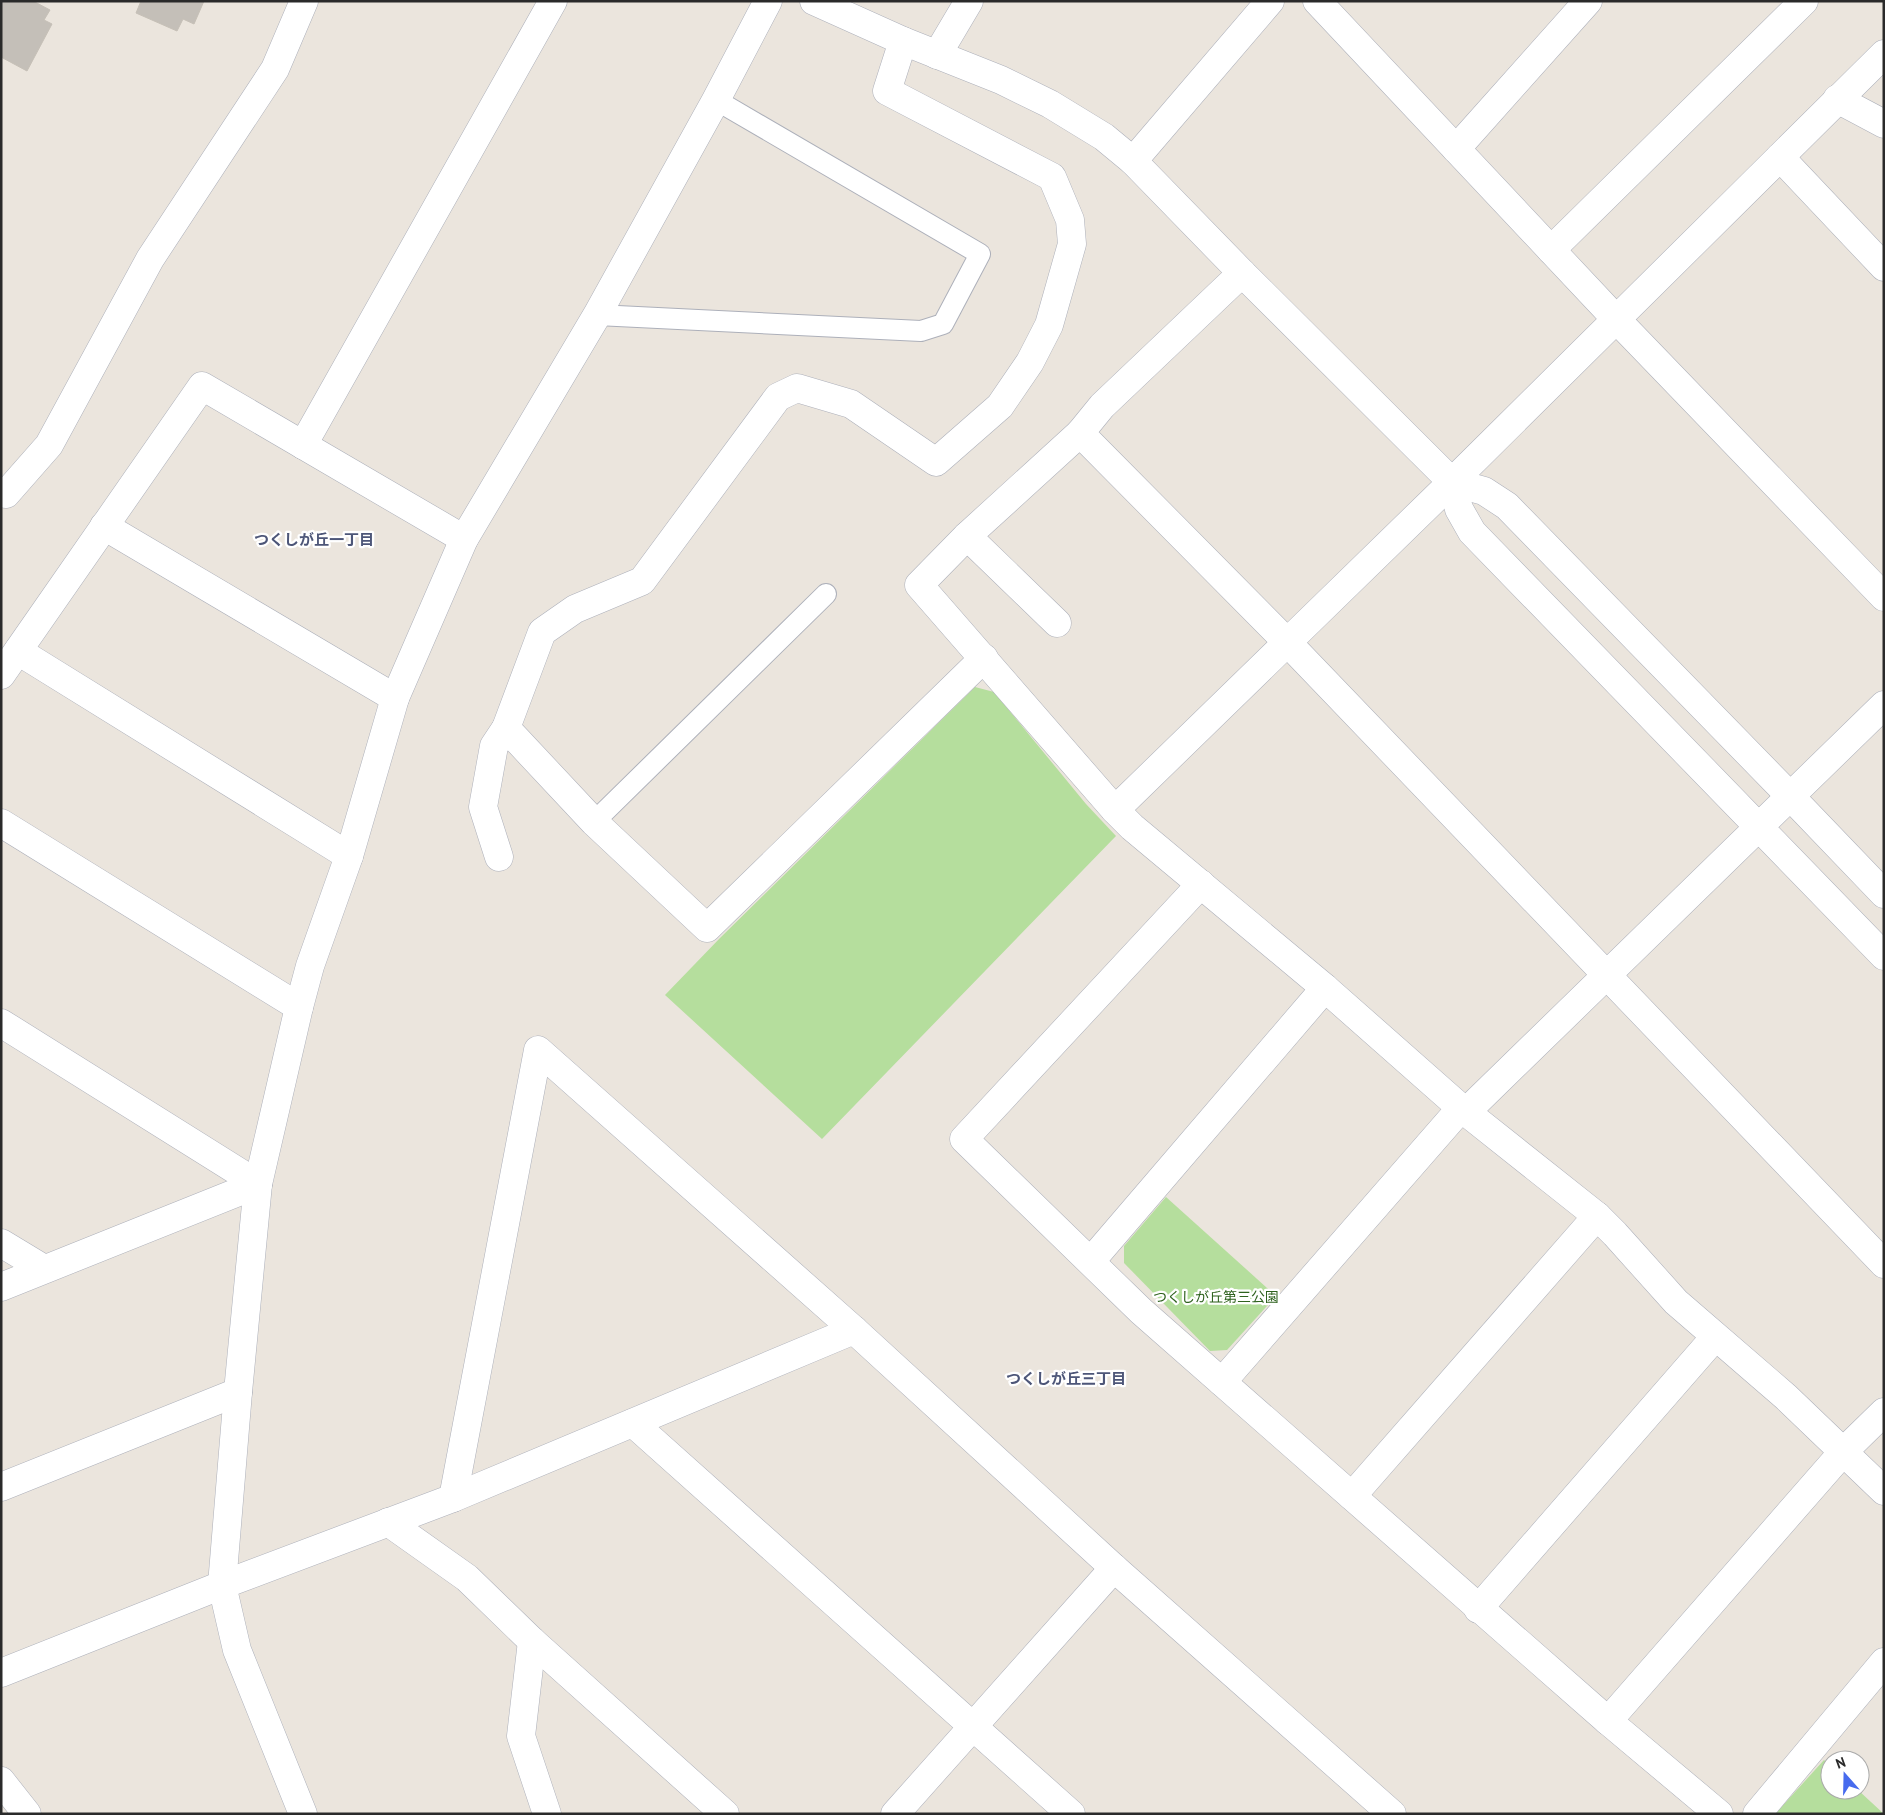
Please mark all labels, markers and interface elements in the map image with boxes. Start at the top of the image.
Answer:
district label: つくしが丘一丁目 [254,530,374,549]
park label: つくしが丘第三公園 [1153,1288,1279,1306]
district label: つくしが丘三丁目 [1006,1369,1126,1388]
north arrow [1820,1750,1870,1800]
text: N [1833,1753,1848,1773]

